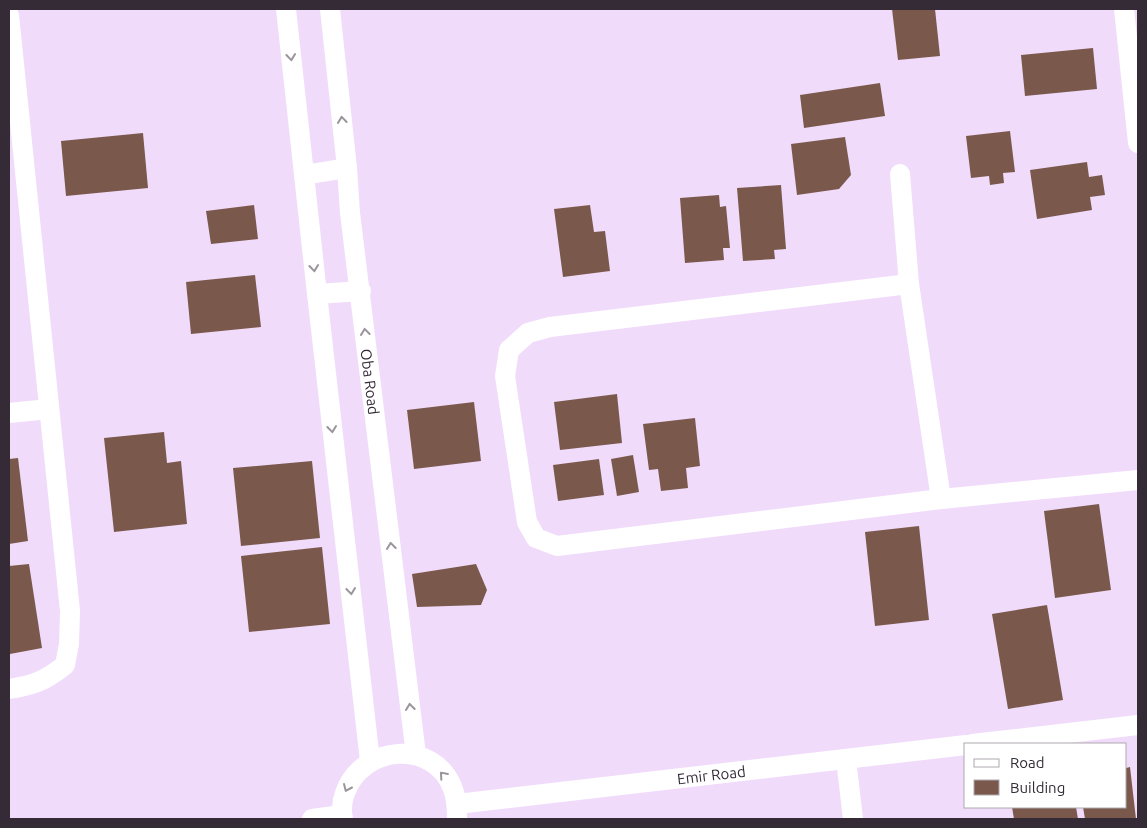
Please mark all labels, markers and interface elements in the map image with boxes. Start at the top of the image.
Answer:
one-way arrow [285,54,296,62]
one-way arrow [337,115,348,123]
one-way arrow [308,264,319,272]
one-way arrow [360,328,371,336]
street label: Oba Road [358,348,383,416]
one-way arrow [326,426,337,434]
one-way arrow [386,541,397,549]
one-way arrow [345,587,356,595]
one-way arrow [405,703,416,711]
legend [964,743,1127,808]
text: Road [1010,754,1045,771]
street label: Emir Road [676,762,746,787]
one-way arrow [440,771,449,780]
text: Building [1010,779,1065,796]
one-way arrow [343,783,354,792]

